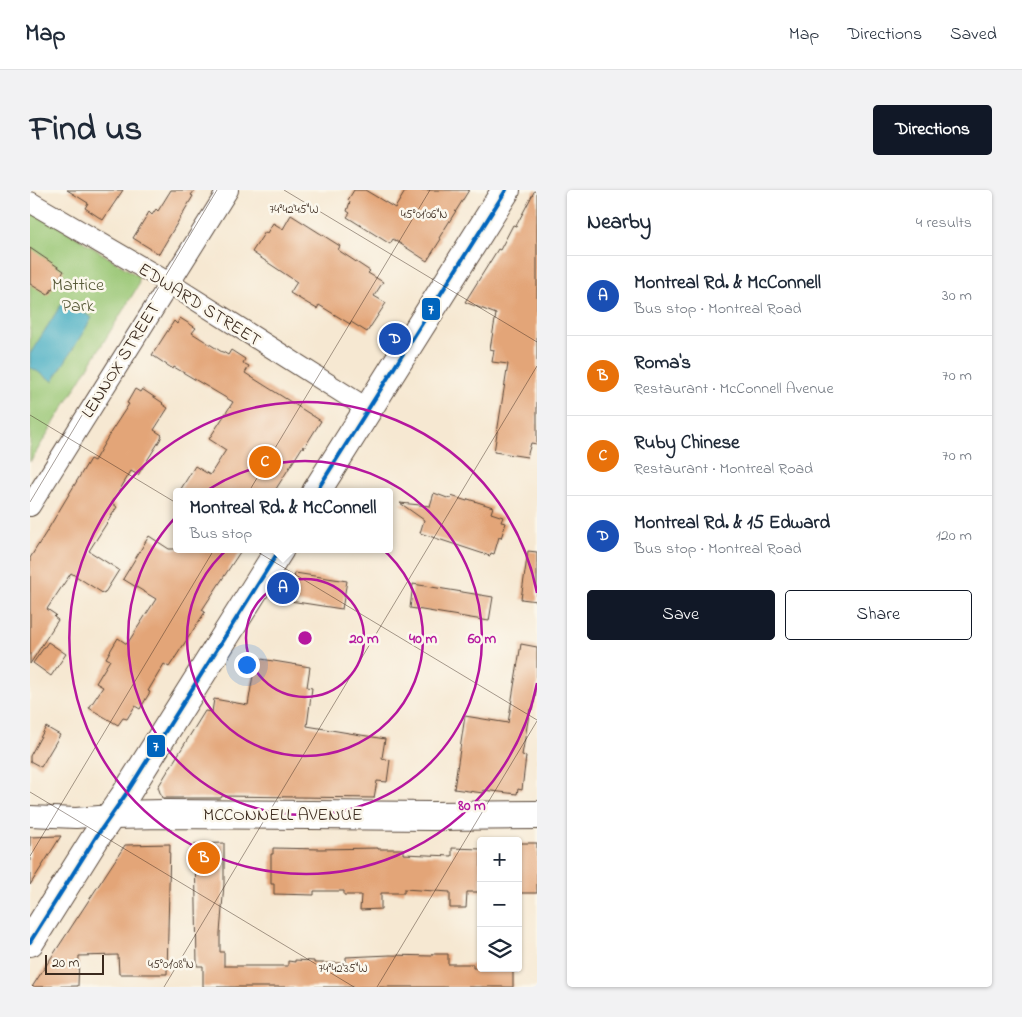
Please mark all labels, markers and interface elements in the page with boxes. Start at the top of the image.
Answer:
text: Map [25,17,66,52]
text: Map [789,22,819,48]
text: Directions [847,22,922,48]
text: Saved [950,22,997,48]
text: Find us [30,105,142,156]
button: Directions [873,105,992,155]
text: 74°42'45"W [269,201,319,219]
text: 45°01'06"N [401,206,447,224]
text: Nearby [587,208,651,238]
text: 4 results [916,211,972,235]
street label: EDWARD STREET [132,257,266,354]
text: Montreal Rd. & McConnell [634,270,821,297]
park label: Mattice Park [52,273,105,320]
text: A [598,284,608,308]
text: 30 m [942,284,972,308]
line badge: 7 [421,297,441,321]
text: Bus stop · Montreal Road [634,297,802,321]
street label: LENNOX STREET [76,298,168,424]
text: 7 [428,300,434,321]
pin: D [379,320,411,358]
text: Roma's [634,350,691,377]
text: B [598,364,608,388]
text: 70 m [942,364,972,388]
text: Restaurant · McConnell Avenue [634,377,834,401]
text: Ruby Chinese [634,430,740,457]
pin: C [249,443,281,481]
text: C [599,444,607,468]
text: 70 m [942,444,972,468]
text: Restaurant · Montreal Road [634,457,813,481]
popup [173,488,393,553]
text: Montreal Rd. & McConnell [190,495,376,522]
text: Montreal Rd. & 15 Edward [634,510,830,537]
text: Bus stop [190,522,252,546]
text: D [597,524,609,548]
text: 120 m [936,524,972,548]
text: Bus stop · Montreal Road [634,537,802,561]
pin: A [267,569,299,607]
button: Save [587,590,775,640]
button: Share [785,590,972,640]
text: 20 m [348,628,379,650]
text: 40 m [408,628,437,650]
text: 60 m [467,628,497,650]
centre of rings [296,629,314,647]
your location [234,652,260,678]
line badge: 7 [146,734,166,758]
text: 7 [153,737,159,758]
text: 80 m [457,795,486,817]
street label: MCCONNELL AVENUE [203,803,363,829]
map controls [477,837,522,972]
button: + [477,837,522,882]
pin: B [188,839,220,877]
button: − [477,882,522,927]
button: layers [477,927,522,972]
scale bar [45,952,104,975]
text: 20 m [52,953,79,974]
text: 45°01'08"N [148,956,194,974]
text: 74°42'35"W [318,960,368,978]

